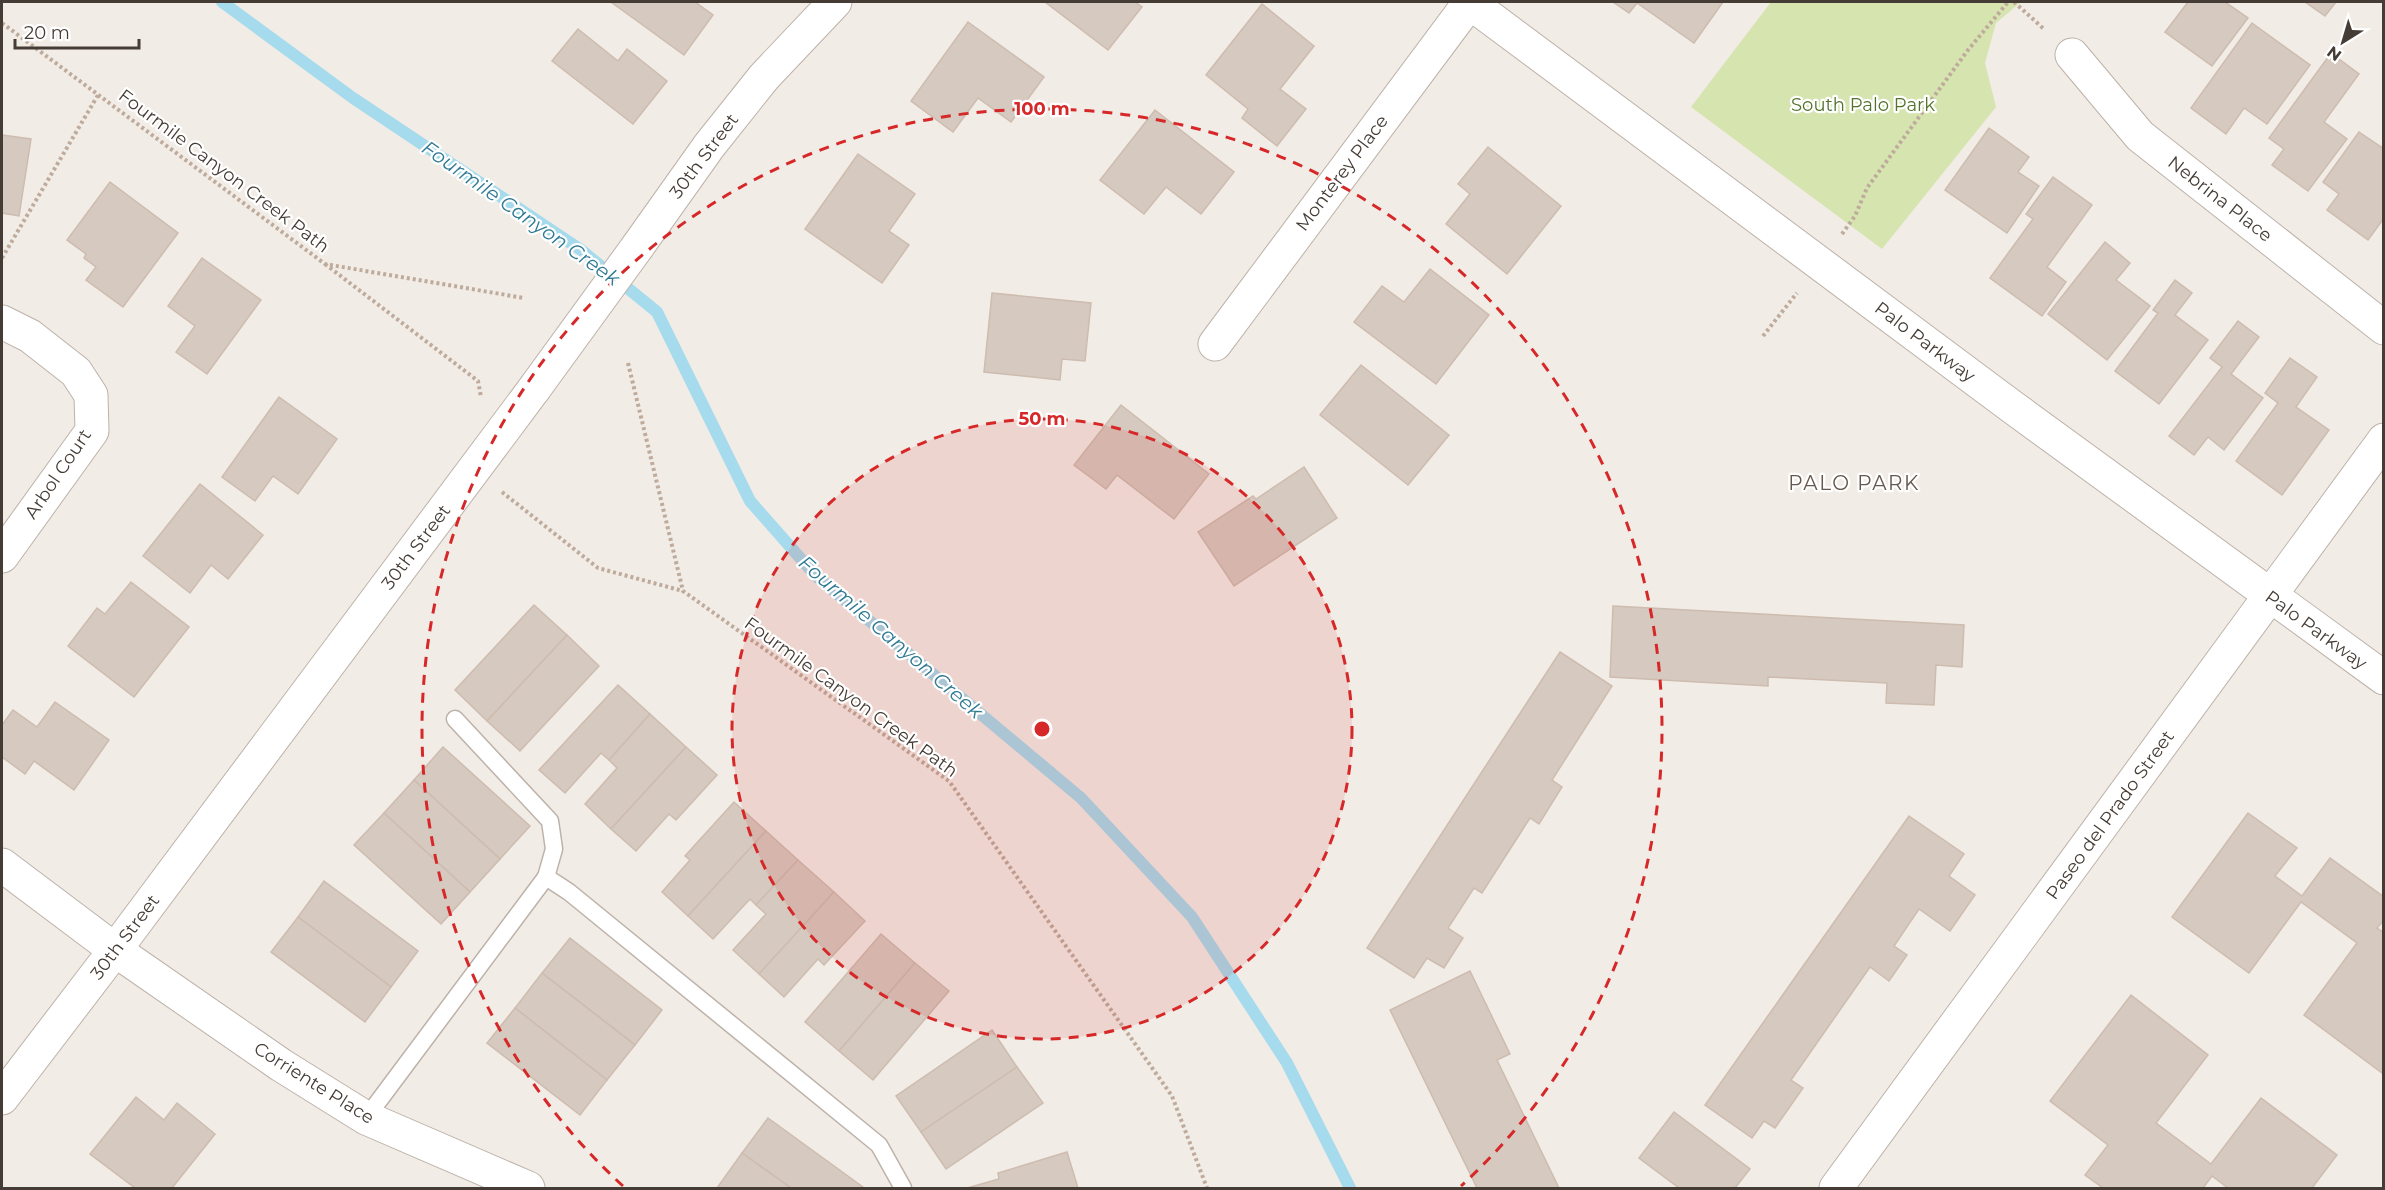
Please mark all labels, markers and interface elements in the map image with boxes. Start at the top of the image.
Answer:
scale bar [15,12,140,50]
north arrow [2313,12,2373,72]
text: 20 m [24,22,70,44]
text: N [2323,42,2345,65]
street label: Fourmile Canyon Creek Path [114,84,334,258]
park label: South Palo Park [1791,94,1935,116]
text: 100 m [1014,98,1070,120]
street label: 30th Street [665,109,743,203]
street label: Monterey Place [1291,110,1393,235]
water label: Fourmile Canyon Creek [417,135,625,291]
street label: Nebrina Place [2163,151,2277,247]
street label: Palo Parkway [1870,297,1980,387]
text: 50 m [1019,408,1065,430]
street label: Arbol Court [20,425,96,523]
district label: PALO PARK [1788,471,1920,495]
street label: 30th Street [377,500,455,594]
water label: Fourmile Canyon Creek [794,550,989,724]
street label: Palo Parkway [2261,586,2371,674]
street label: Fourmile Canyon Creek Path [740,612,962,782]
centre of rings [1032,719,1052,739]
street label: Paseo del Prado Street [2041,726,2179,904]
street label: 30th Street [86,890,164,984]
street label: Corriente Place [250,1037,378,1129]

